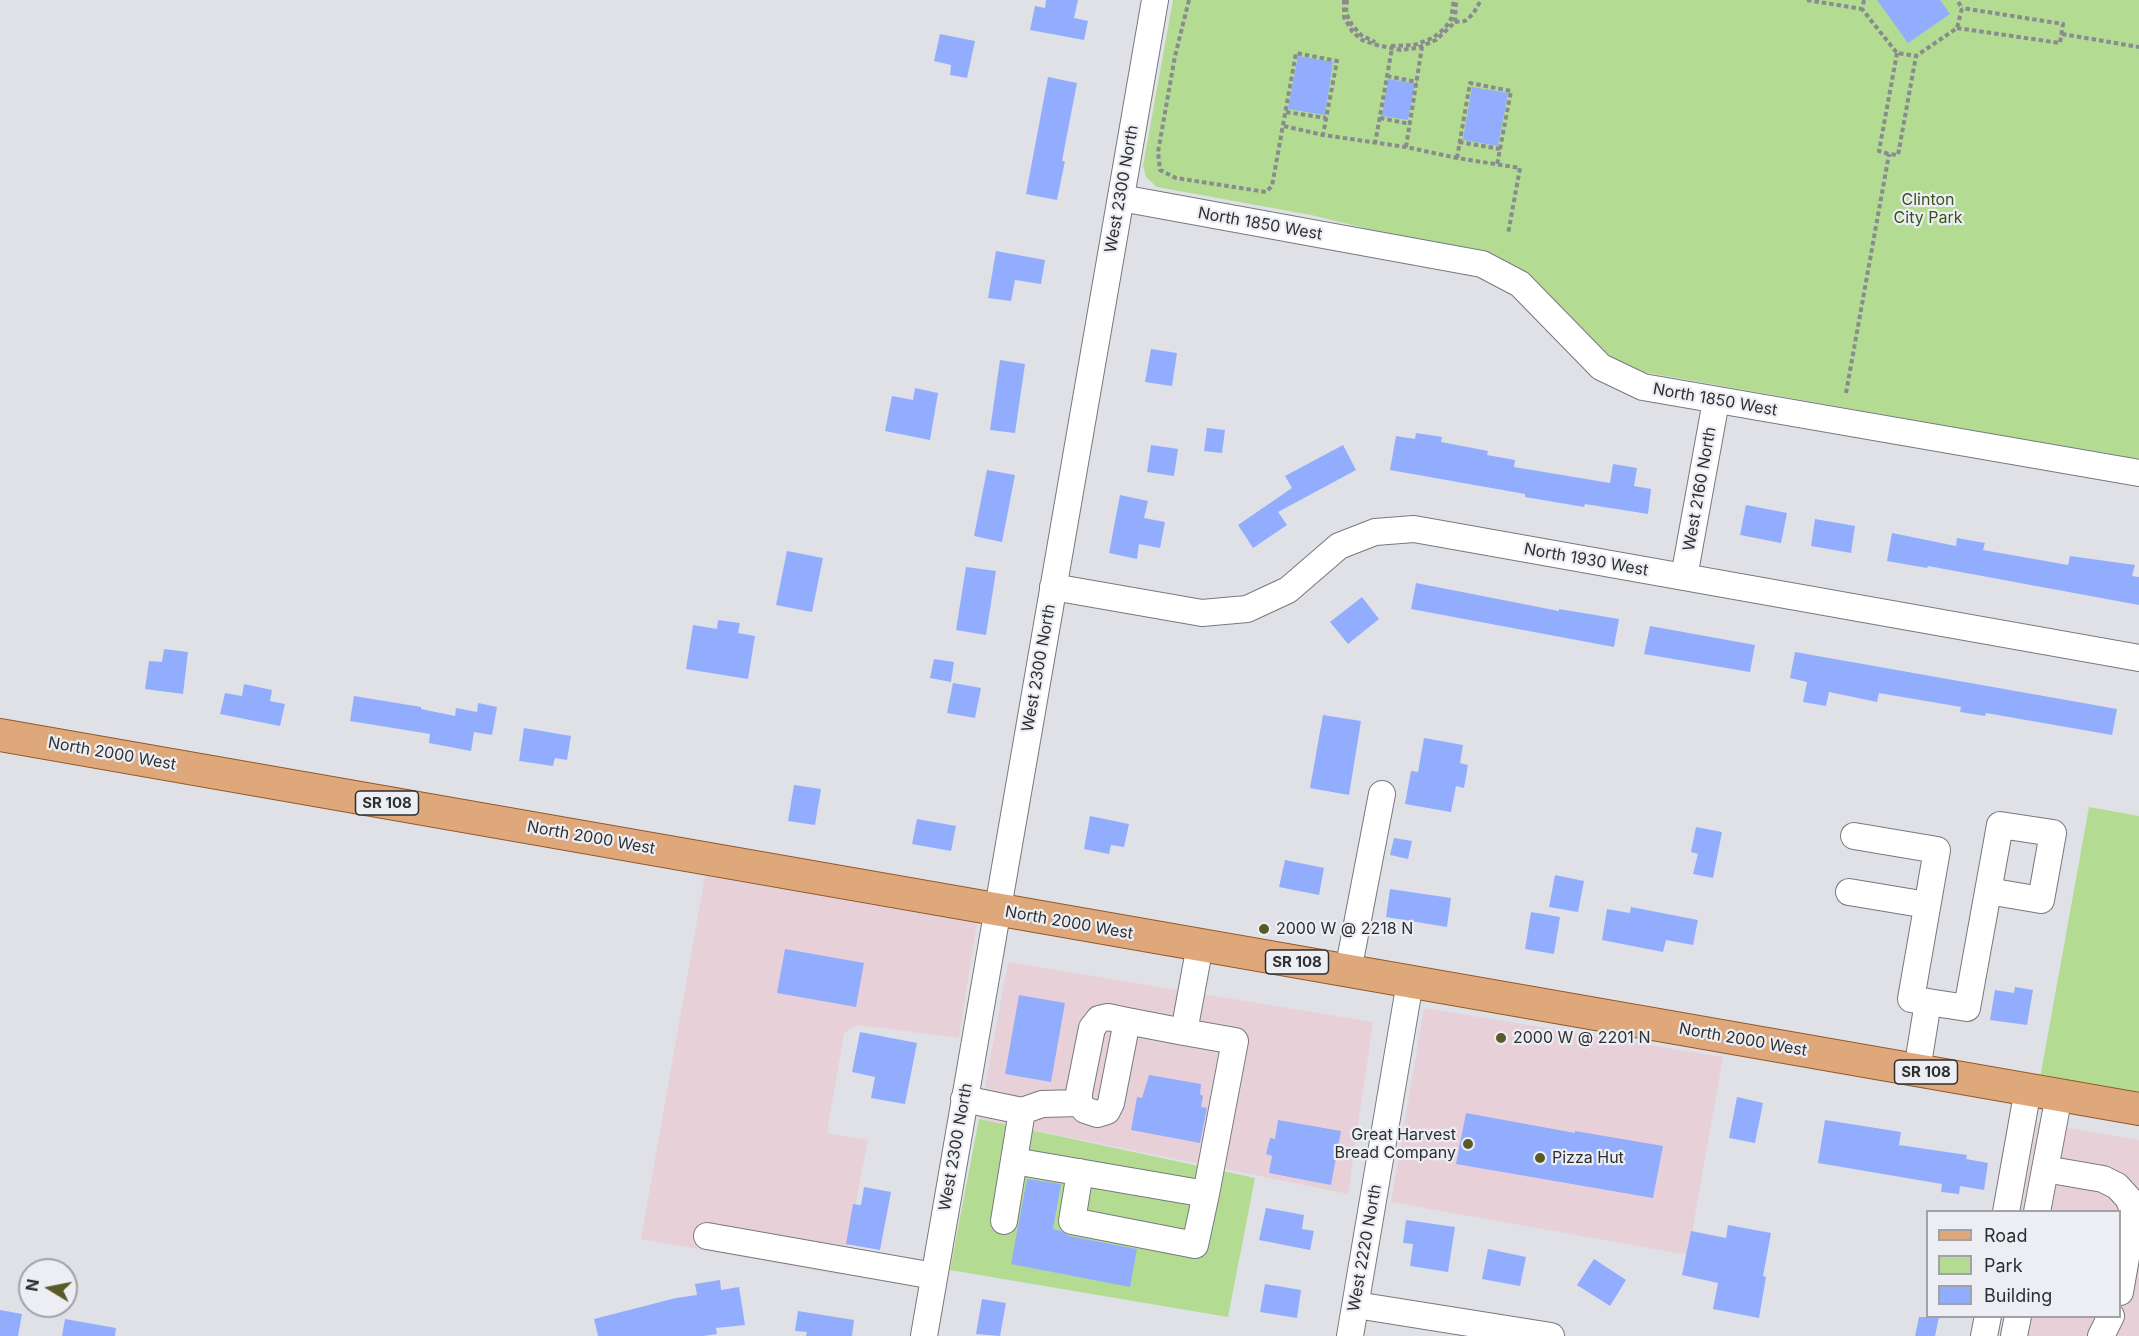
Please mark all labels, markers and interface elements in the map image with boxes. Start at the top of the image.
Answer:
street label: West 2300 North [1101,124,1143,254]
park label: Clinton City Park [1894,190,1962,228]
street label: North 1850 West [1196,204,1324,244]
street label: North 1850 West [1651,380,1779,420]
street label: West 2160 North [1680,425,1720,553]
street label: North 1930 West [1522,540,1650,580]
street label: West 2300 North [1018,603,1060,733]
street label: North 2000 West [47,733,177,775]
road number: SR 108 [356,791,418,815]
street label: North 2000 West [526,817,656,859]
street label: North 2000 West [1004,902,1134,944]
place label: 2000 W @ 2218 N [1276,919,1413,939]
marker: 2000 W @ 2218 N [1257,922,1271,936]
road number: SR 108 [1266,950,1328,974]
street label: North 2000 West [1678,1019,1808,1061]
place label: 2000 W @ 2201 N [1513,1028,1650,1048]
marker: 2000 W @ 2201 N [1494,1031,1508,1045]
road number: SR 108 [1894,1060,1958,1084]
street label: West 2300 North [935,1082,977,1212]
place label: Great Harvest Bread Company [1335,1125,1456,1163]
marker: Great Harvest Bread Company [1461,1137,1475,1151]
place label: Pizza Hut [1552,1148,1624,1168]
marker: Pizza Hut [1533,1151,1547,1165]
street label: West 2220 North [1344,1183,1386,1313]
legend [1926,1210,2121,1318]
text: Road [1984,1225,2027,1246]
text: Park [1984,1255,2023,1276]
north arrow [18,1258,78,1318]
text: N [21,1277,43,1293]
text: Building [1984,1285,2052,1306]

